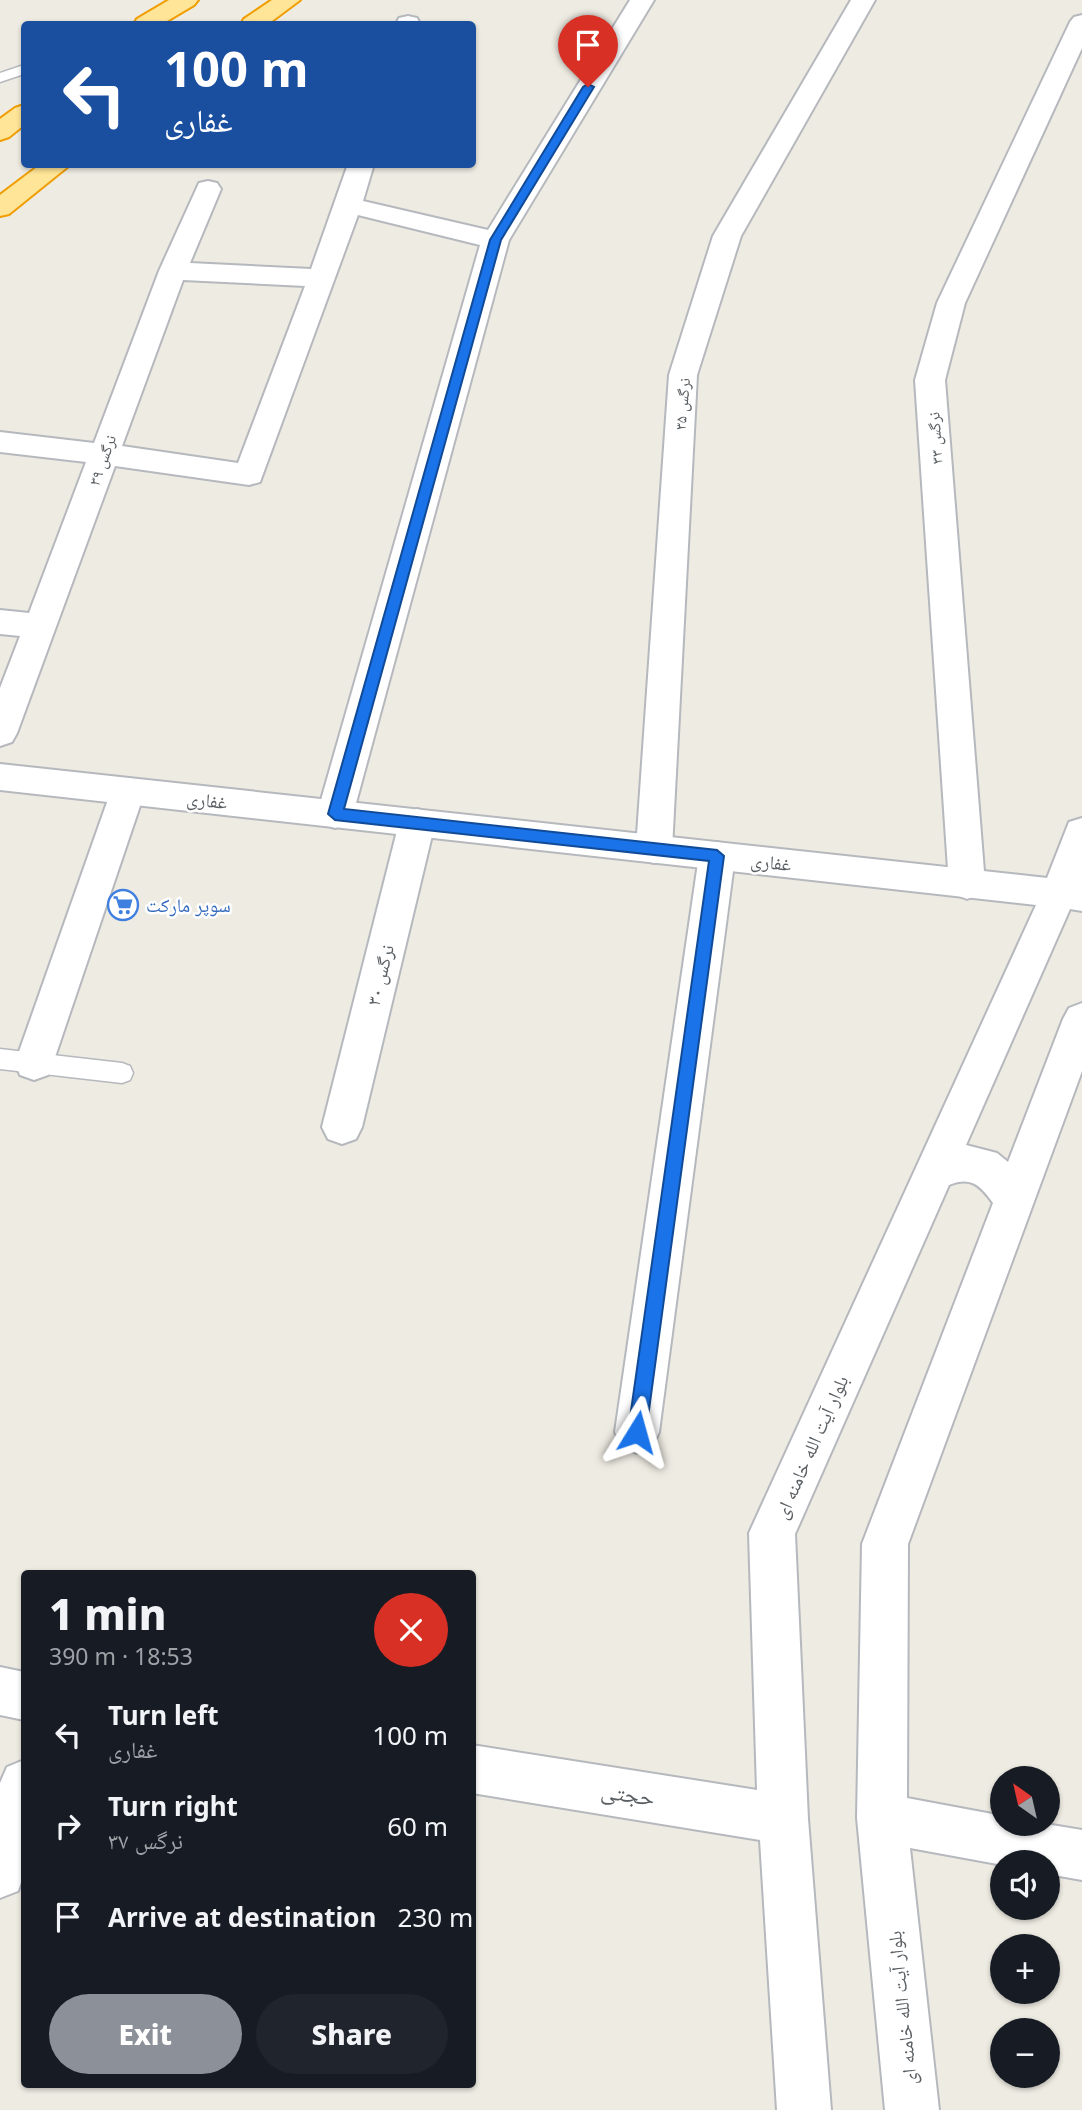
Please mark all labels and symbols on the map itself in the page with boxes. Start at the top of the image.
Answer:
pin [558,15,618,87]
street label: نرگس ۳۵ [669,377,695,431]
street label: نرگس ۳۳ [922,411,948,465]
street label: نرگس ۳۹ [83,432,121,488]
street label: غفاری [185,785,229,815]
street label: غفاری [749,847,793,877]
supermarket icon: سوپر مارکت [106,888,140,922]
place label: سوپر مارکت [146,892,231,918]
street label: نرگس ۳۰ [360,942,400,1008]
street label: بلوار آیت الله خامنه ای [768,1371,854,1523]
position arrow [600,1395,674,1469]
north arrow [990,1766,1060,1836]
street label: حجتی [599,1773,657,1813]
street label: بلوار آیت الله خامنه ای [881,1930,923,2086]

